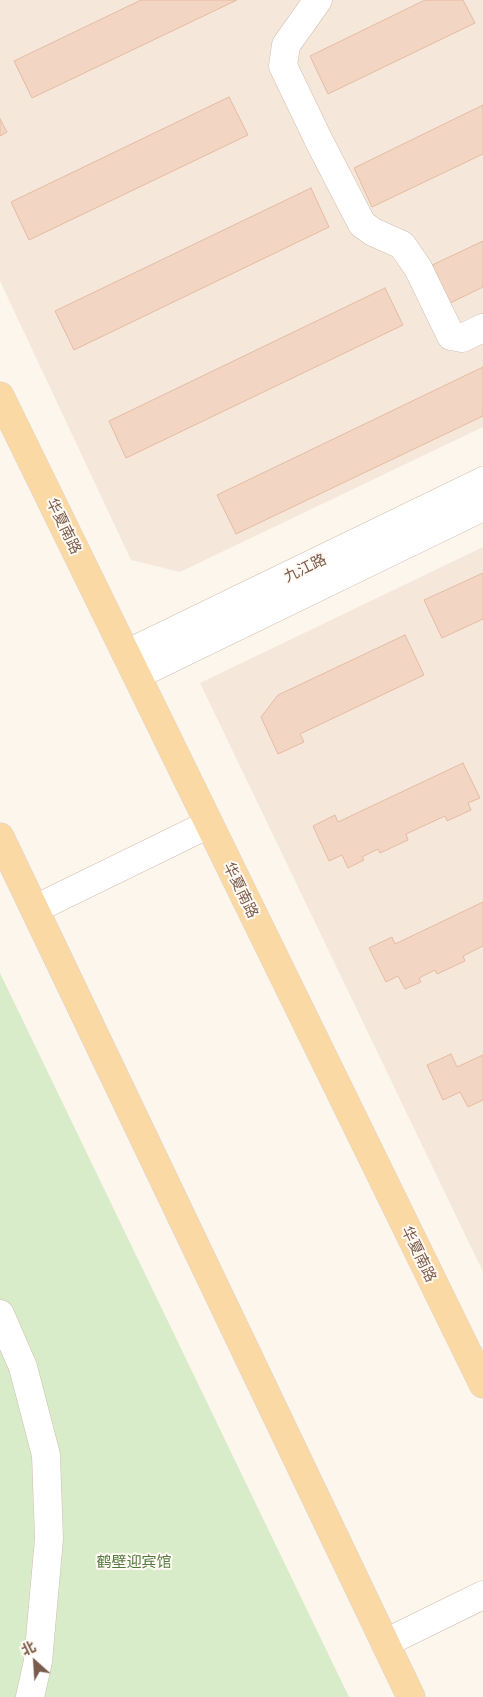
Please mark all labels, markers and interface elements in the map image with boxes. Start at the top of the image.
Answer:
street label: 华夏南路 [43,495,85,557]
street label: 九江路 [281,550,329,586]
street label: 华夏南路 [220,859,262,921]
street label: 华夏南路 [398,1223,440,1285]
park label: 鹤壁迎宾馆 [97,1553,171,1571]
north arrow [10,1637,60,1687]
text: 北 [18,1637,38,1659]

